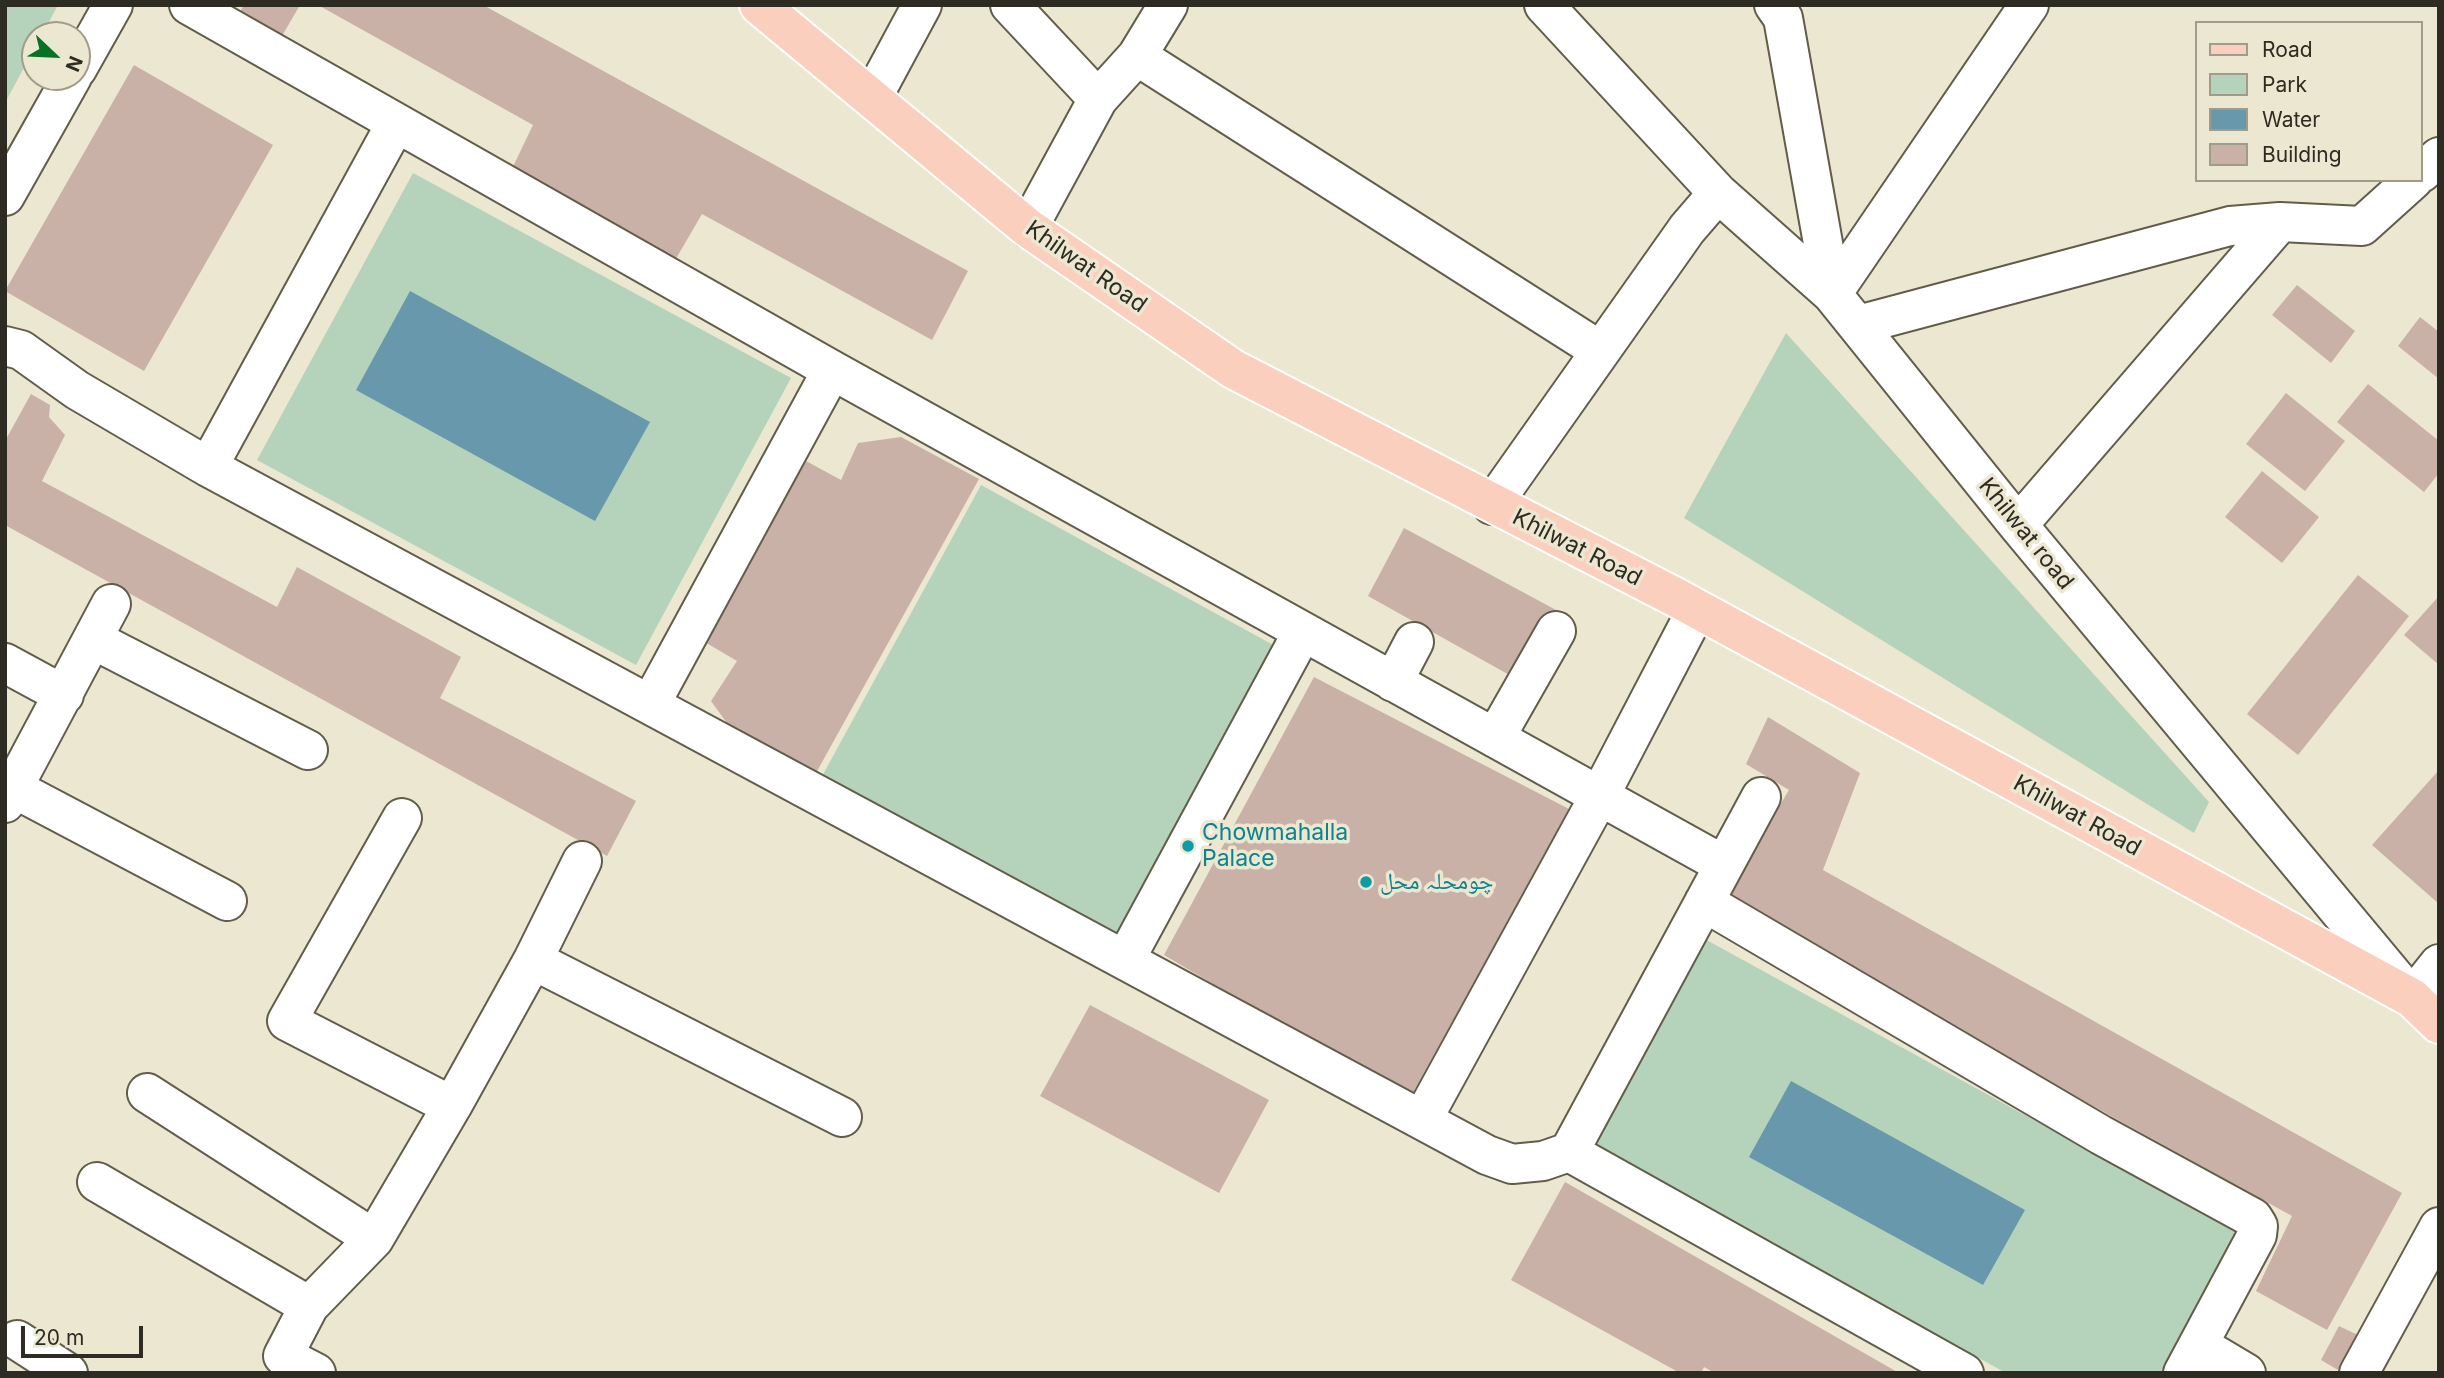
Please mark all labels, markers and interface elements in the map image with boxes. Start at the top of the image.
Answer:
north arrow [21,21,91,91]
legend [2196,21,2423,182]
text: Road [2262,37,2313,62]
text: N [61,52,87,75]
text: Park [2262,72,2307,97]
text: Water [2262,107,2320,132]
text: Building [2262,142,2342,167]
street label: Khilwat Road [1020,215,1152,319]
street label: Khilwat road [1973,473,2079,595]
street label: Khilwat Road [1508,504,1646,592]
street label: Khilwat Road [2008,770,2146,862]
place label: Chowmahalla Palace [1202,819,1348,873]
marker: Chowmahalla Palace [1180,838,1196,854]
place label: چومحلہ محل [1380,868,1493,896]
marker: چومحلہ محل [1358,874,1374,890]
scale bar [24,1312,147,1356]
text: 20 m [34,1325,84,1350]

